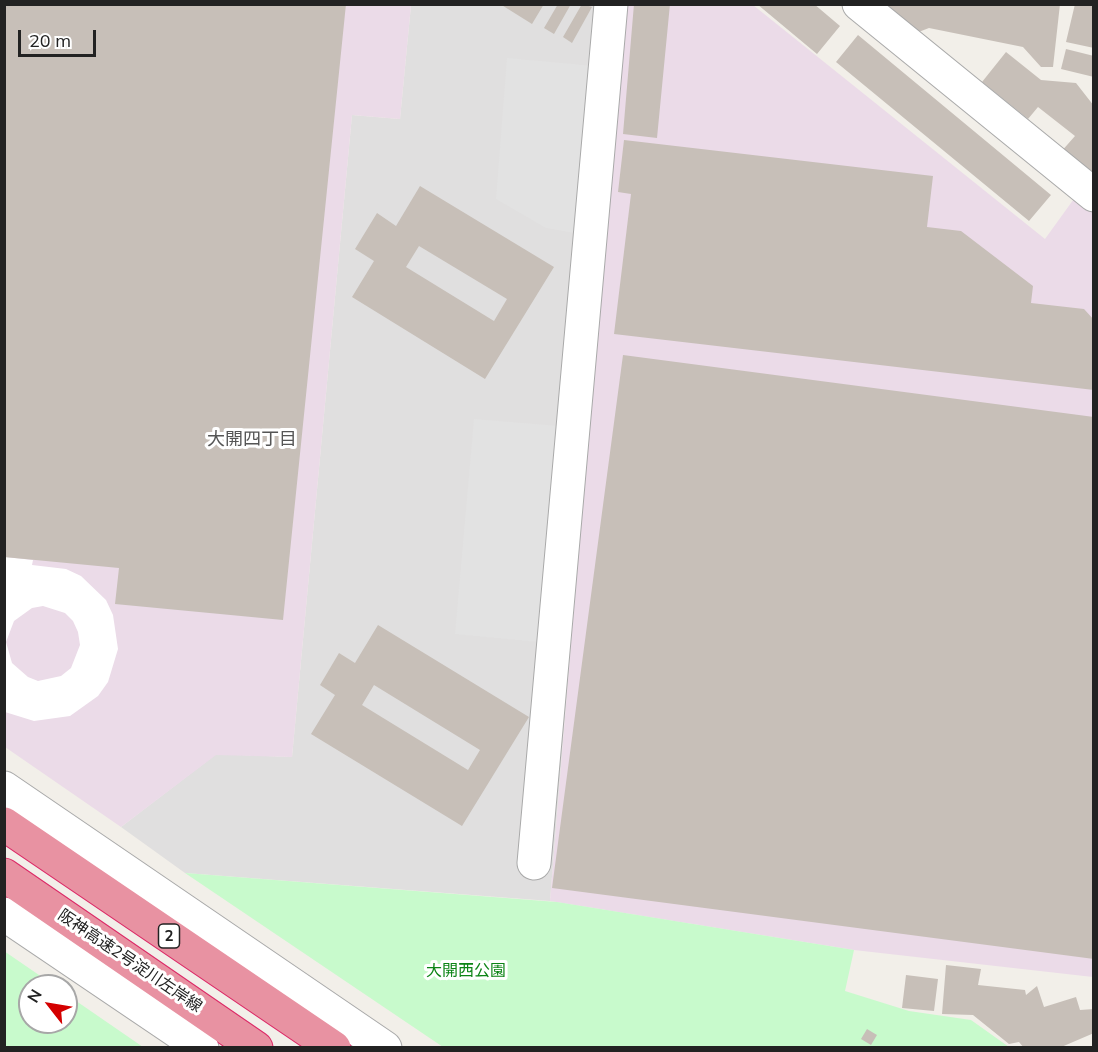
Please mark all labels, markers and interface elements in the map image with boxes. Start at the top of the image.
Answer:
scale bar [21,18,99,56]
text: 20 m [29,29,71,52]
district label: 大開四丁目 [207,429,297,451]
street label: 阪神高速2号淀川左岸線 [54,906,206,1016]
road number: 2 [158,924,180,948]
park label: 大開西公園 [426,961,506,981]
north arrow [18,974,78,1034]
text: N [23,985,46,1006]

